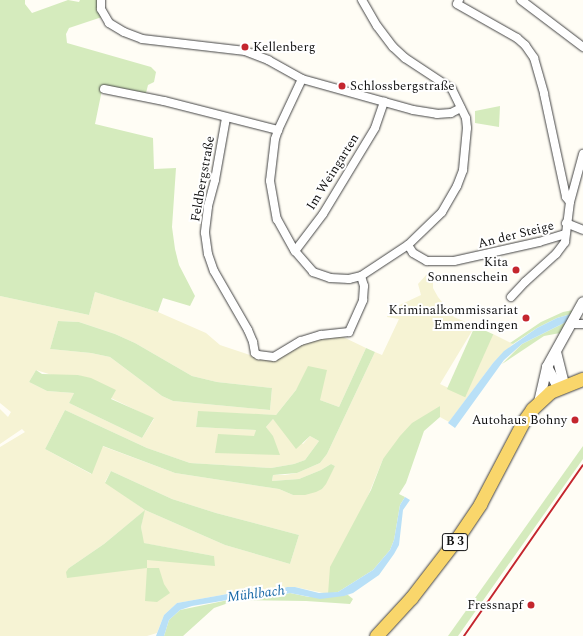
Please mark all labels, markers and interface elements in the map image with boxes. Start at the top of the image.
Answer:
place label: Kellenberg [253,39,316,55]
marker: Kellenberg [240,42,250,52]
place label: Schlossbergstraße [350,78,455,94]
marker: Schlossbergstraße [337,81,347,91]
street label: Im Weingarten [303,131,363,213]
street label: Feldbergstraße [188,135,218,223]
street label: An der Steige [476,218,556,252]
place label: Kita Sonnenschein [427,255,508,286]
marker: Kita Sonnenschein [511,265,521,275]
place label: Kriminalkommissariat Emmendingen [389,303,518,334]
marker: Kriminalkommissariat Emmendingen [521,313,531,323]
place label: Autohaus Bohny [472,412,567,428]
marker: Autohaus Bohny [570,415,580,425]
road number: B 3 [441,532,469,552]
water label: Mühlbach [226,582,286,606]
place label: Fressnapf [467,597,523,613]
marker: Fressnapf [526,600,536,610]

